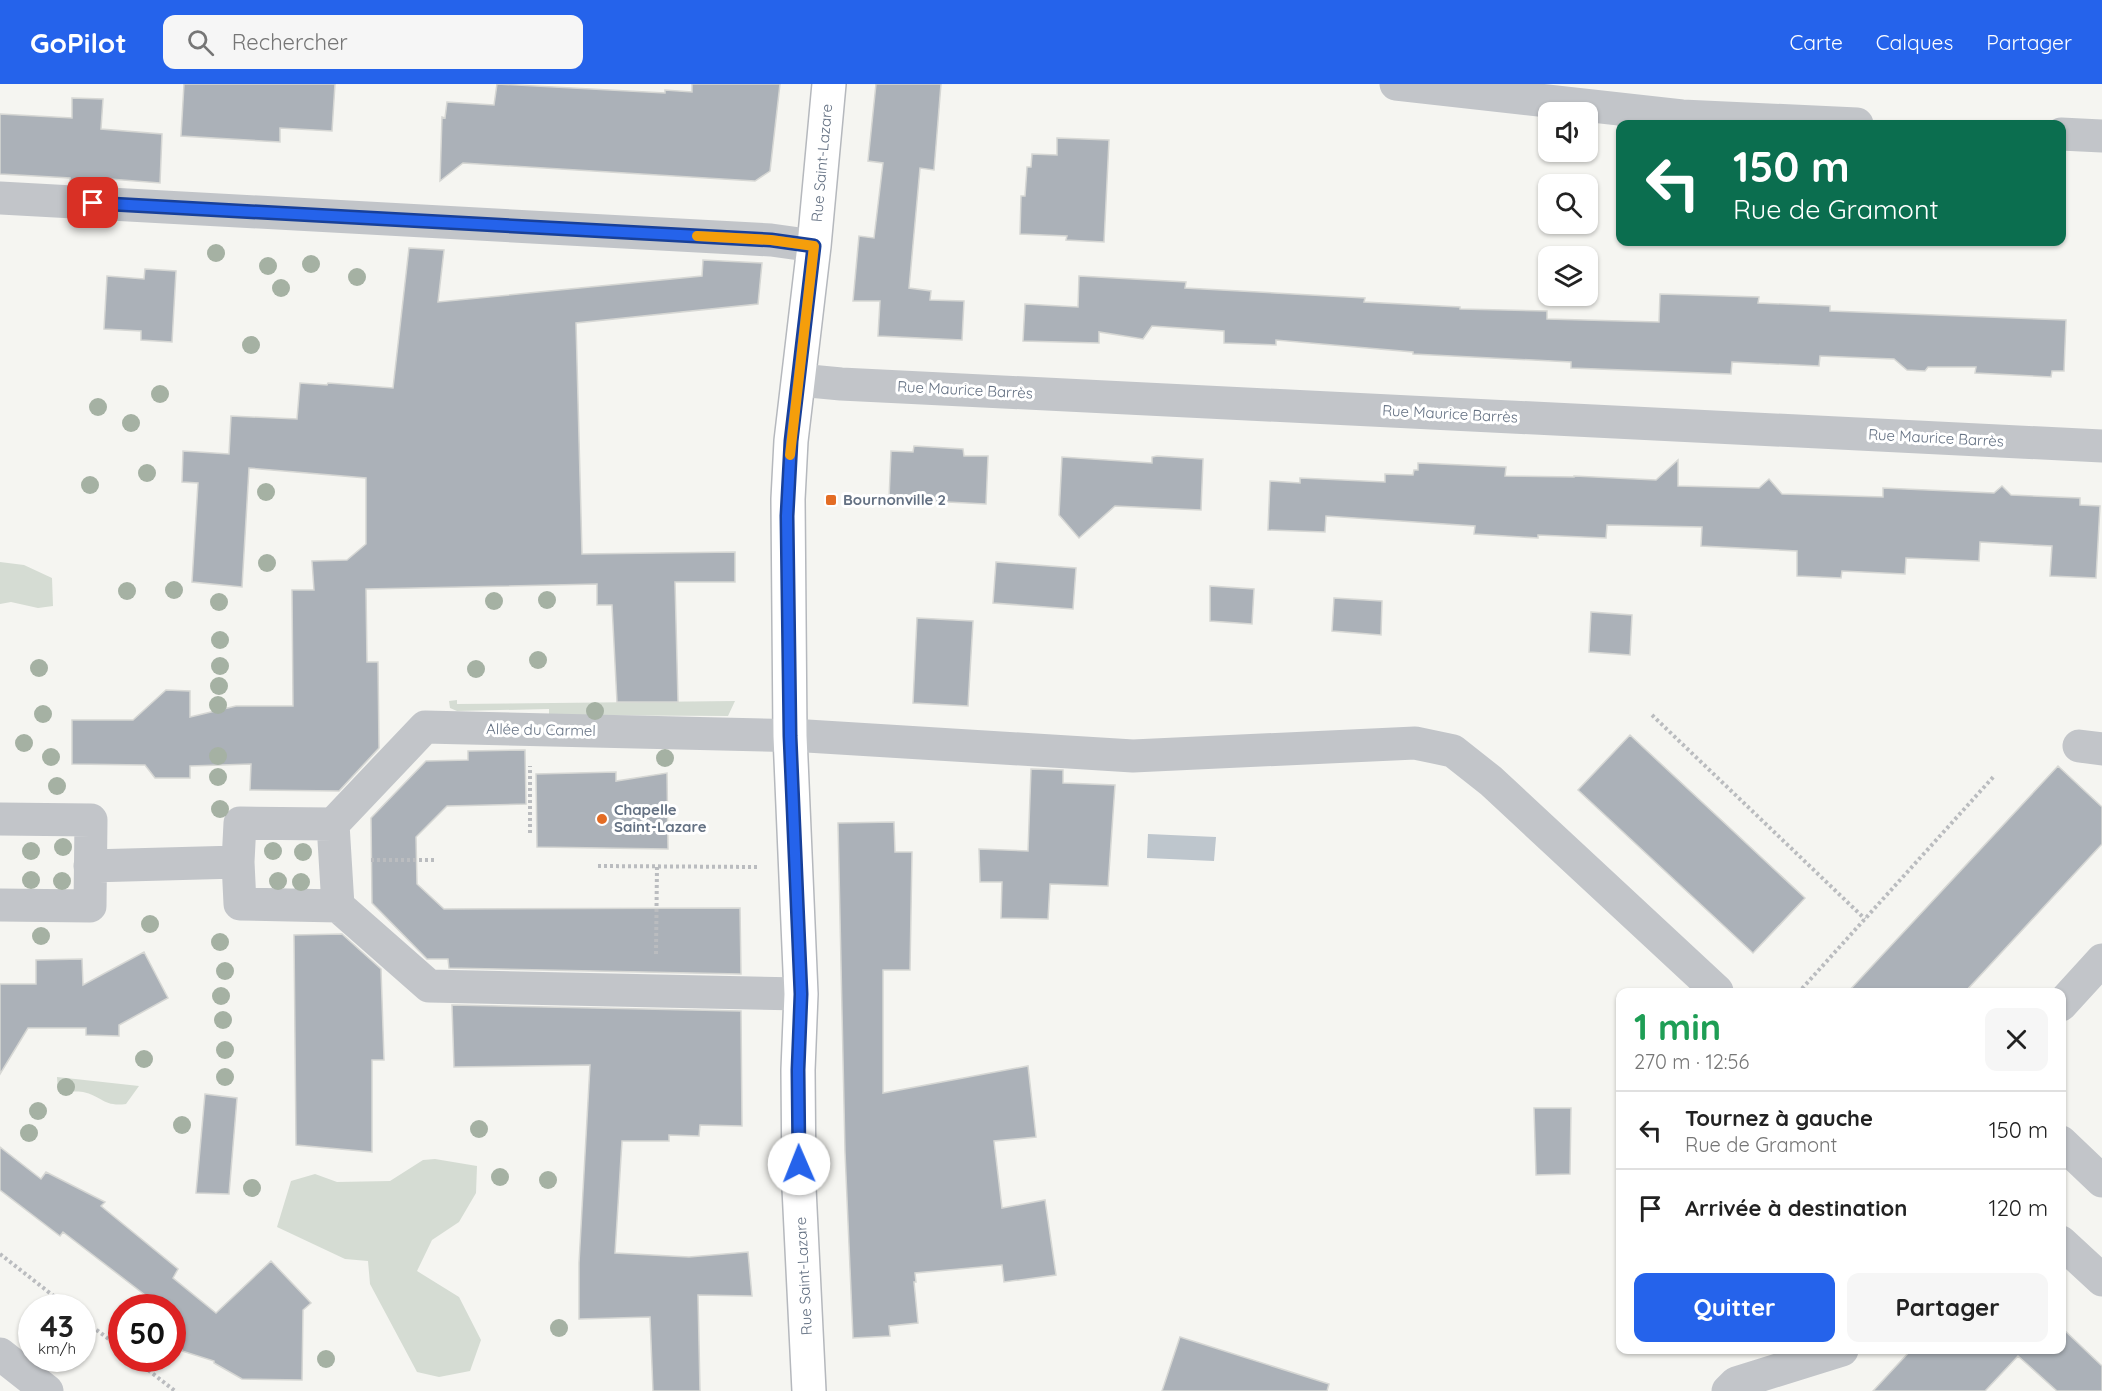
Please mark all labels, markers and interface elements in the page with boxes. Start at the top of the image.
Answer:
search box [163,15,583,69]
text: GoPilot [30,25,127,60]
icon: search [184,26,217,59]
text: Rechercher [232,28,348,56]
text: Carte [1789,29,1843,55]
text: Calques [1876,29,1953,55]
text: Partager [1986,29,2072,55]
map controls [1538,102,1598,306]
button: sound [1538,102,1598,162]
street label: Rue Saint-Lazare [807,103,836,223]
text: 150 m [1733,140,1850,193]
icon: left [1634,144,1712,222]
button: search [1538,174,1598,234]
pin [67,177,118,228]
icon: arrive [76,186,109,219]
text: Rue de Gramont [1733,192,1939,226]
button: layers [1538,246,1598,306]
street label: Rue Maurice Barrès [897,376,1033,403]
street label: Rue Maurice Barrès [1382,400,1518,427]
street label: Rue Maurice Barrès [1868,424,2004,451]
place label: Bournonville 2 [843,490,946,509]
marker: Bournonville 2 [824,493,838,507]
street label: Allée du Carmel [486,719,596,740]
place label: Chapelle Saint-Lazare [614,800,707,836]
marker: Chapelle Saint-Lazare [595,812,609,826]
text: 1 min [1634,1004,1721,1049]
button: close [1985,1008,2048,1071]
text: 270 m · 12:56 [1634,1049,1749,1074]
text: Tournez à gauche [1685,1104,1873,1132]
icon: left [1634,1114,1667,1147]
text: 150 m [1989,1116,2048,1144]
position arrow [767,1132,831,1196]
text: Rue de Gramont [1685,1132,1837,1157]
icon: arrive [1634,1192,1667,1225]
text: Arrivée à destination [1685,1194,1907,1222]
text: 120 m [1989,1194,2048,1222]
street label: Rue Saint-Lazare [791,1216,816,1336]
button: Quitter [1634,1273,1835,1342]
button: Partager [1847,1273,2048,1342]
speed limit sign: 50 [108,1294,186,1372]
text: 43 [40,1307,74,1345]
text: km/h [38,1339,76,1358]

